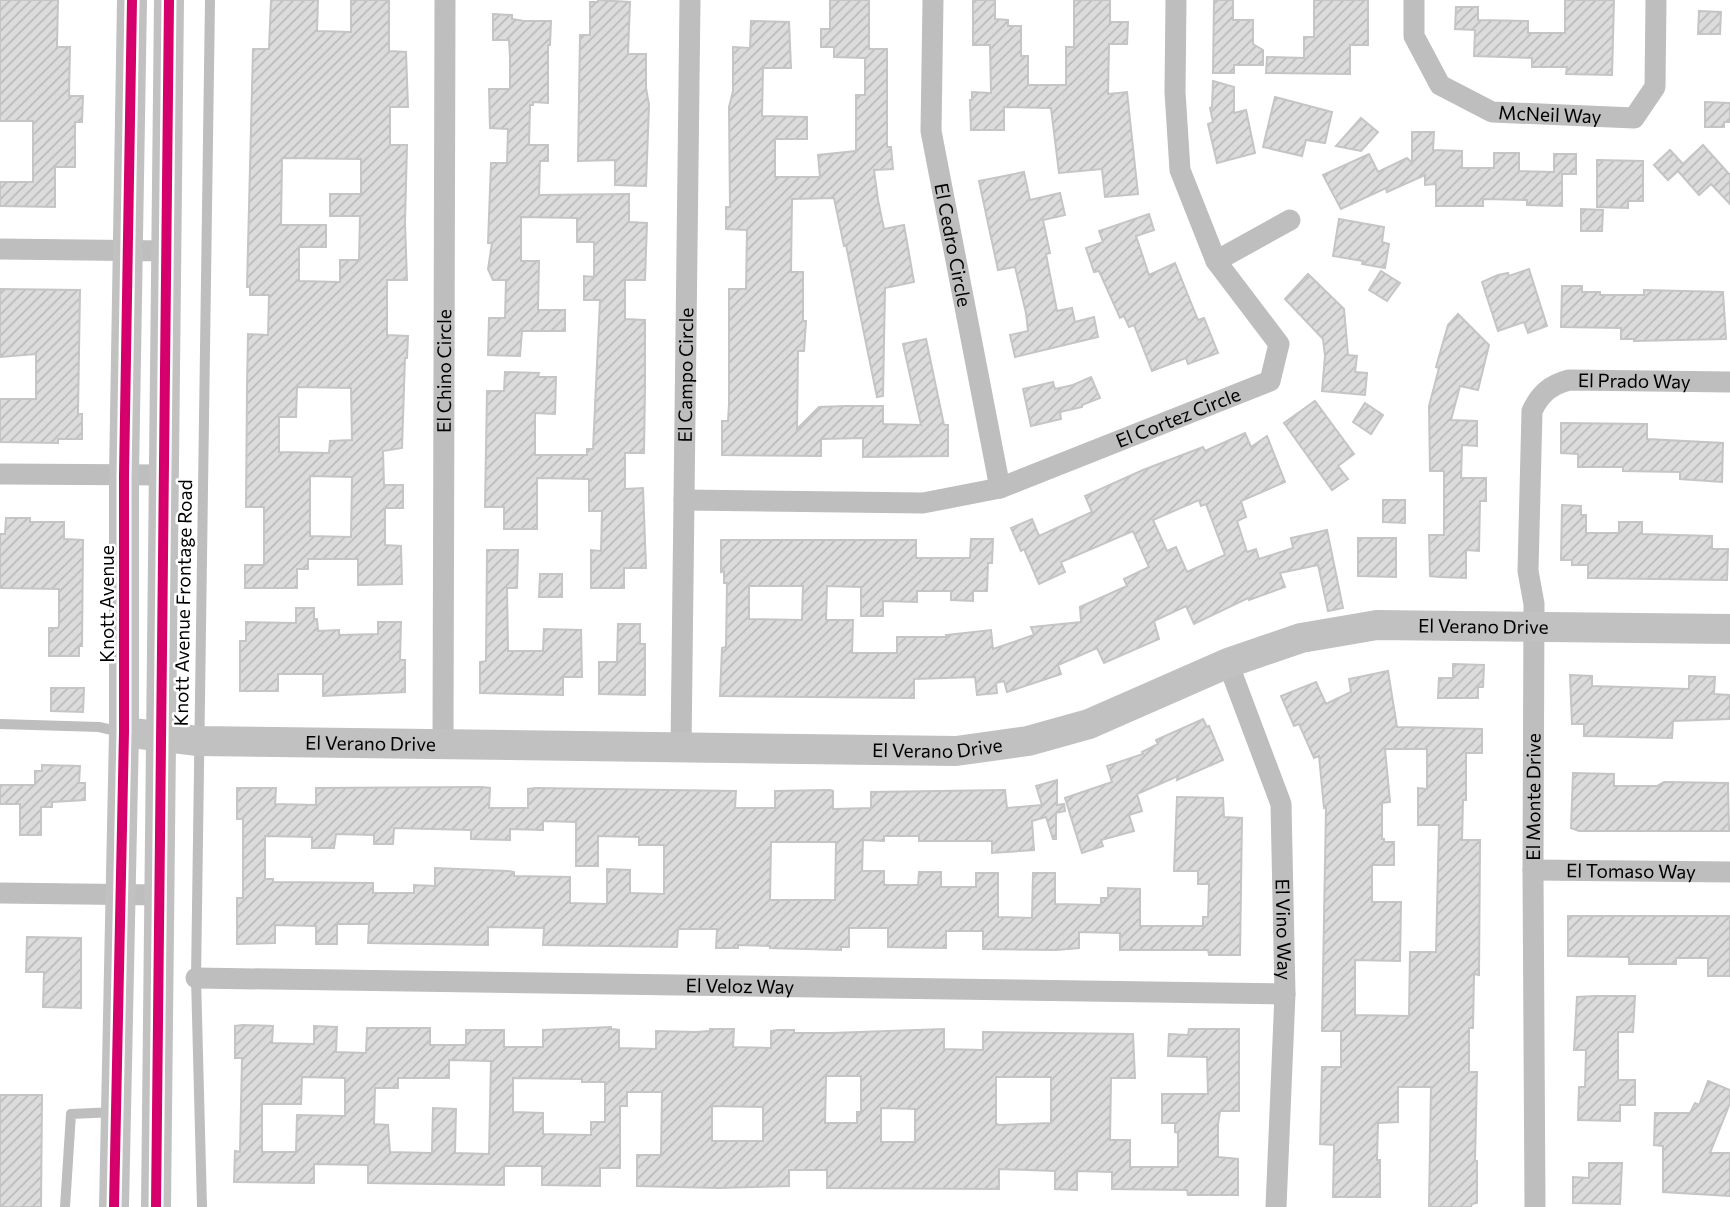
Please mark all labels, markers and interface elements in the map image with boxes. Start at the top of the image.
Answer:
street label: McNeil Way [1498,100,1602,128]
street label: El Cedro Circle [930,181,977,309]
street label: El Campo Circle [673,307,697,443]
street label: El Chino Circle [432,309,455,433]
street label: El Prado Way [1578,368,1691,393]
street label: El Cortez Circle [1112,382,1243,452]
street label: Knott Avenue Frontage Road [169,479,196,727]
street label: Knott Avenue [95,545,118,663]
street label: El Verano Drive [1418,613,1549,638]
street label: El Verano Drive [305,730,436,755]
street label: El Verano Drive [872,733,1004,762]
street label: El Monte Drive [1521,733,1545,861]
street label: El Tomaso Way [1566,858,1696,883]
street label: El Vino Way [1272,878,1297,980]
street label: El Veloz Way [685,973,795,998]

